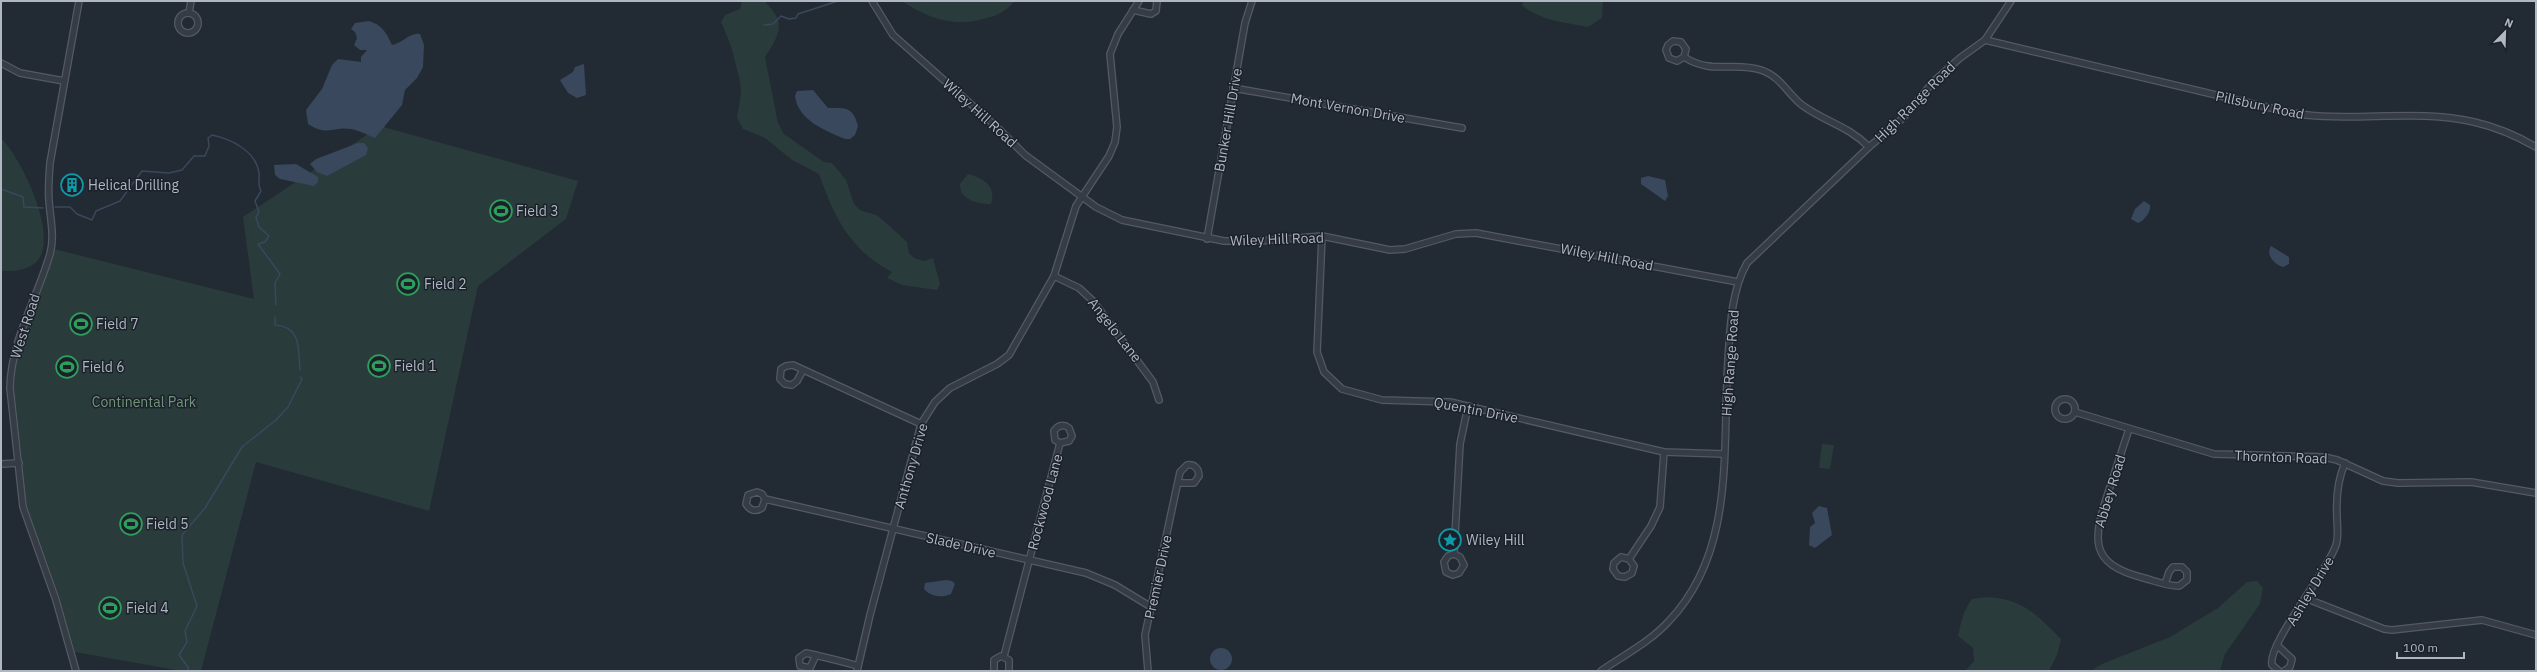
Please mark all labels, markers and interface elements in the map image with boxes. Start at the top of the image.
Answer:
north arrow [2485,12,2525,52]
text: N [2503,15,2515,31]
street label: High Range Road [1871,58,1959,146]
street label: Bunker Hill Drive [1210,66,1246,173]
street label: Wiley Hill Road [939,75,1021,151]
street label: Pillsbury Road [2214,87,2306,123]
street label: Mont Vernon Drive [1289,89,1407,127]
building icon: Helical Drilling [59,172,85,198]
place label: Helical Drilling [88,176,180,194]
sports icon: Field 3 [488,198,514,224]
place label: Field 3 [516,202,559,220]
street label: Wiley Hill Road [1230,228,1324,250]
street label: Wiley Hill Road [1559,239,1655,275]
sports icon: Field 2 [395,271,421,297]
place label: Field 2 [424,275,467,293]
street label: West Road [6,291,44,361]
street label: Angelo Lane [1084,294,1146,366]
street label: High Range Road [1717,309,1743,417]
sports icon: Field 7 [68,311,94,337]
place label: Field 7 [96,315,139,333]
sports icon: Field 1 [366,353,392,379]
sports icon: Field 6 [54,354,80,380]
place label: Field 1 [394,357,437,375]
place label: Field 6 [82,358,125,376]
park label: Continental Park [92,393,197,411]
street label: Quentin Drive [1432,393,1520,427]
street label: Anthony Drive [890,421,932,511]
street label: Thornton Road [2234,446,2328,468]
street label: Rockwood Lane [1024,452,1067,552]
street label: Abbey Road [2090,452,2130,530]
sports icon: Field 5 [118,511,144,537]
place label: Field 5 [146,515,189,533]
place icon: Wiley Hill [1437,527,1463,553]
street label: Slade Drive [924,528,998,562]
place label: Wiley Hill [1466,531,1525,549]
street label: Premier Drive [1140,533,1176,621]
street label: Ashley Drive [2282,553,2338,629]
sports icon: Field 4 [97,595,123,621]
place label: Field 4 [126,599,169,617]
scale bar [2397,634,2464,660]
text: 100 m [2403,640,2438,655]

